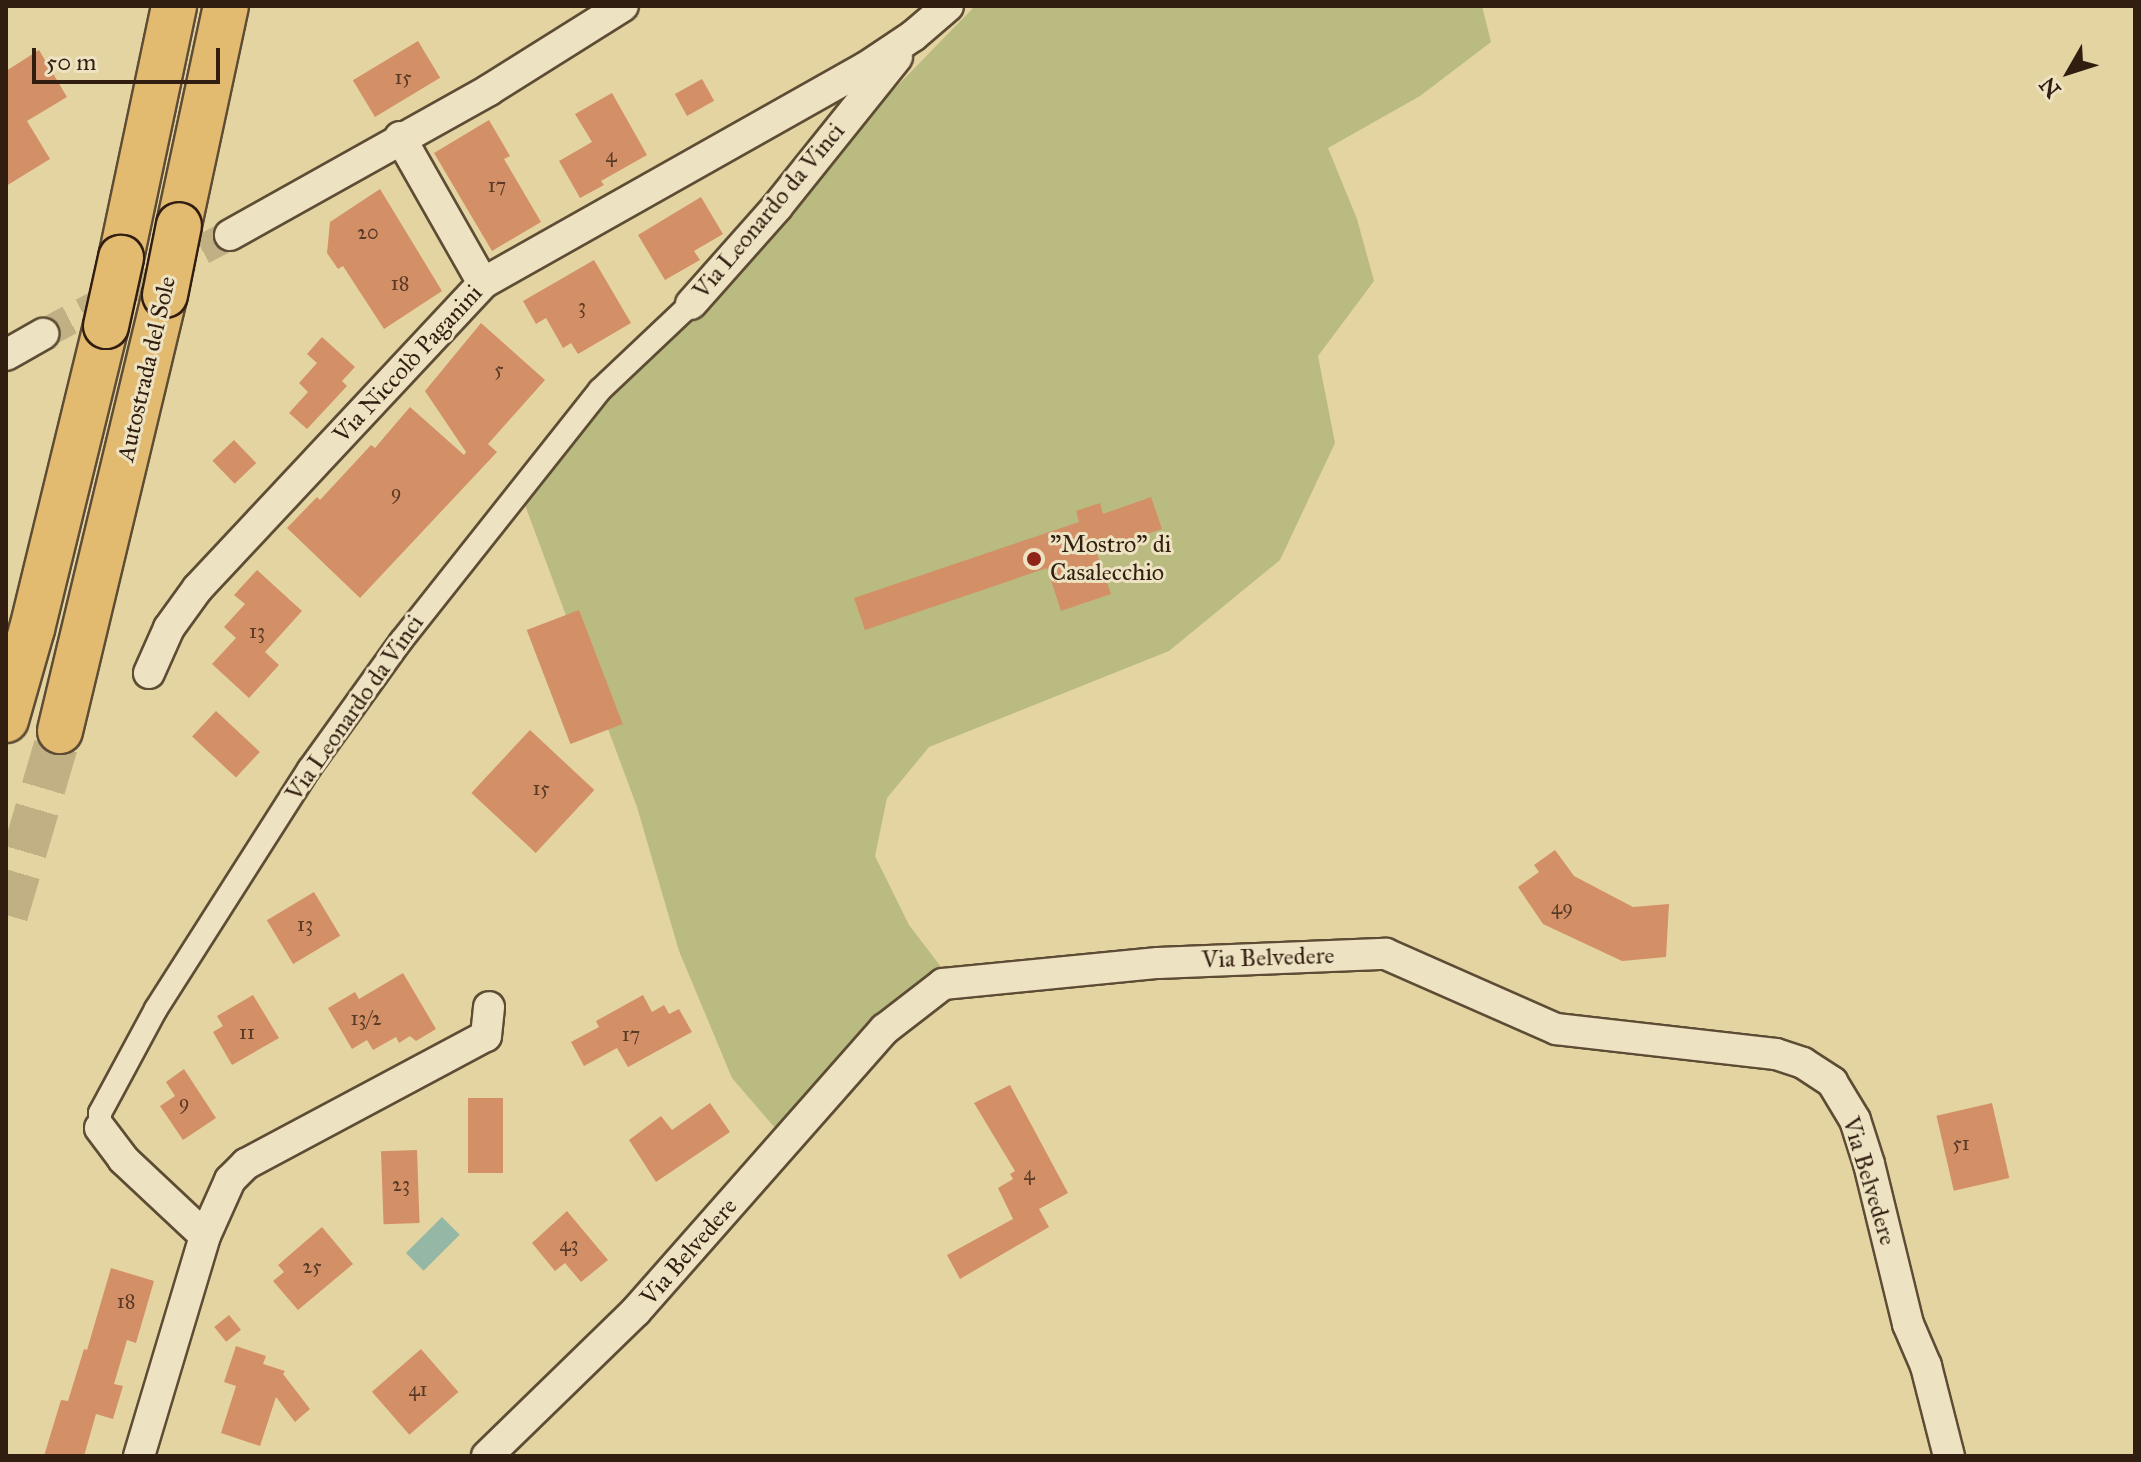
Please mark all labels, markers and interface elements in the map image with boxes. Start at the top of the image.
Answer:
scale bar [36,32,224,82]
north arrow [2029,32,2109,112]
text: 50 m [46,47,96,77]
house number: 15 [394,65,412,89]
text: N [2034,72,2066,103]
street label: Via Leonardo da Vinci [687,117,851,305]
house number: 4 [605,143,617,167]
house number: 17 [488,173,506,197]
house number: 20 [357,220,379,244]
house number: 18 [391,271,409,295]
street label: Autostrada del Sole [112,274,182,464]
street label: Via Niccolò Paganini [327,279,489,449]
house number: 3 [578,294,586,318]
house number: 5 [494,357,504,381]
house number: 9 [391,480,401,504]
place label: "Mostro" di Casalecchio [1050,531,1171,587]
marker: "Mostro" di Casalecchio [1025,550,1043,568]
street label: Via Leonardo da Vinci [280,609,430,807]
house number: 13 [249,619,265,643]
house number: 15 [532,776,550,800]
house number: 49 [1551,895,1573,919]
house number: 13 [297,912,313,936]
street label: Via Belvedere [1201,941,1335,975]
house number: 13/2 [350,1006,382,1030]
house number: 11 [239,1020,255,1044]
house number: 17 [622,1022,640,1046]
house number: 9 [179,1090,189,1114]
street label: Via Belvedere [1836,1113,1902,1249]
house number: 51 [1952,1131,1970,1155]
house number: 4 [1023,1161,1035,1185]
house number: 23 [392,1172,410,1196]
street label: Via Belvedere [635,1192,743,1312]
house number: 43 [559,1232,579,1256]
house number: 25 [302,1254,322,1278]
house number: 18 [117,1289,135,1313]
house number: 41 [408,1377,428,1401]

